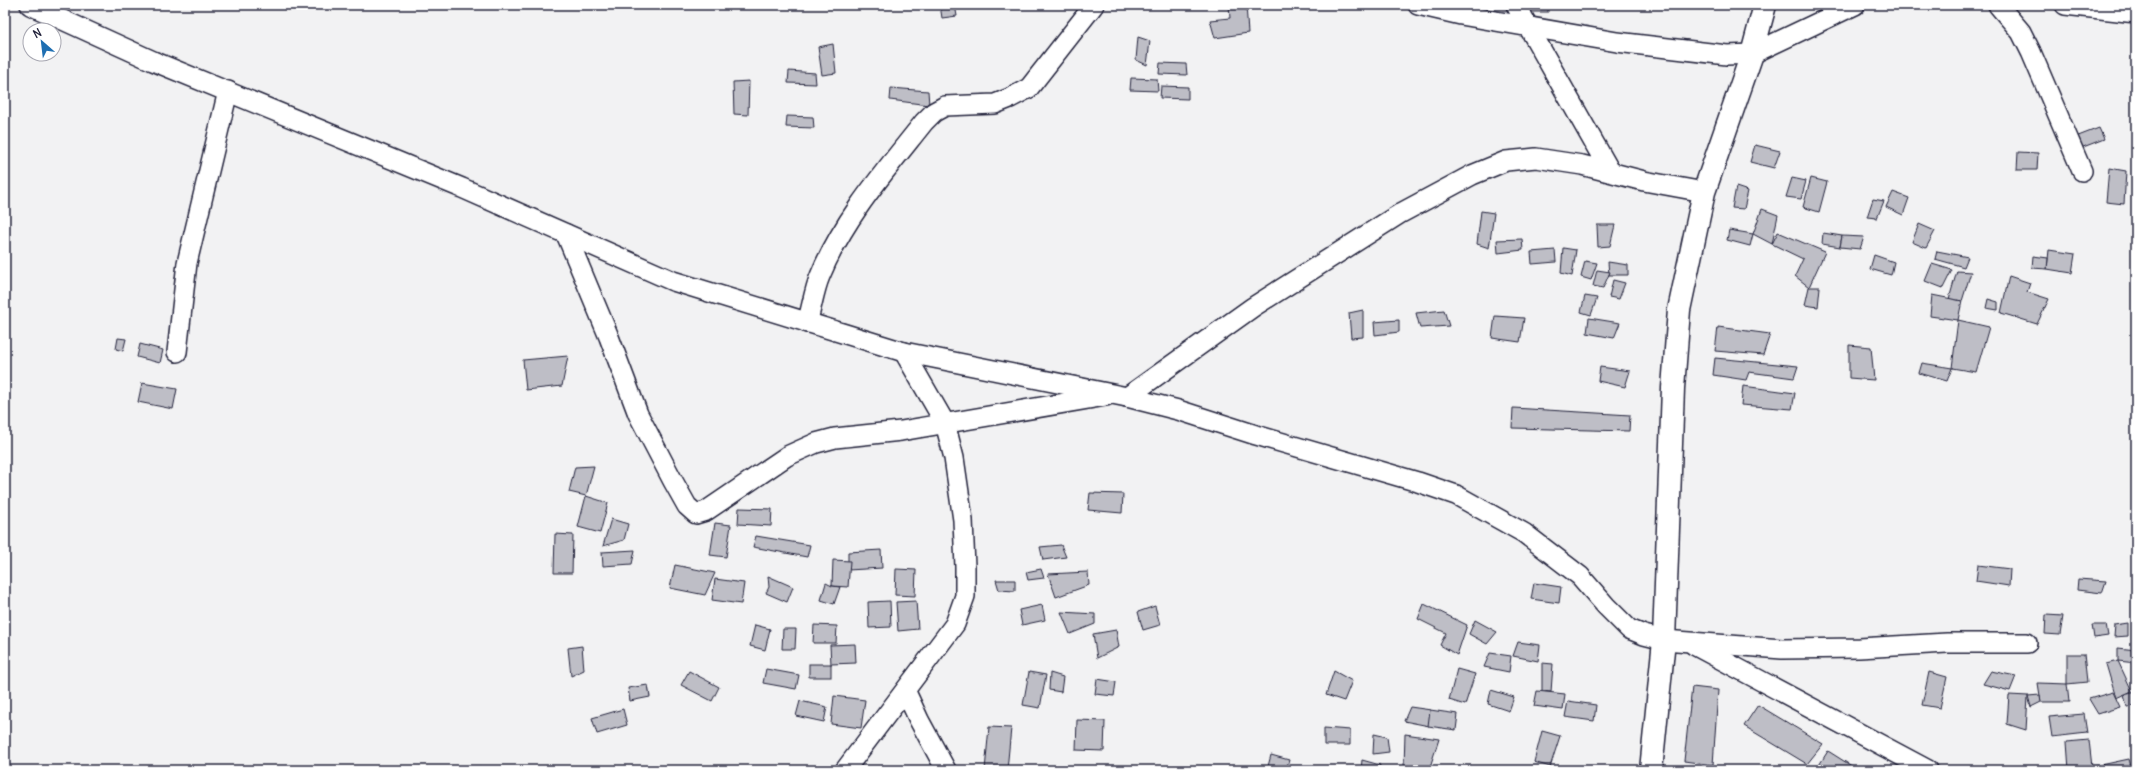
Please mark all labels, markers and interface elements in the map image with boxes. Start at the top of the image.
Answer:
north arrow [22,22,62,62]
text: N [31,25,44,41]

